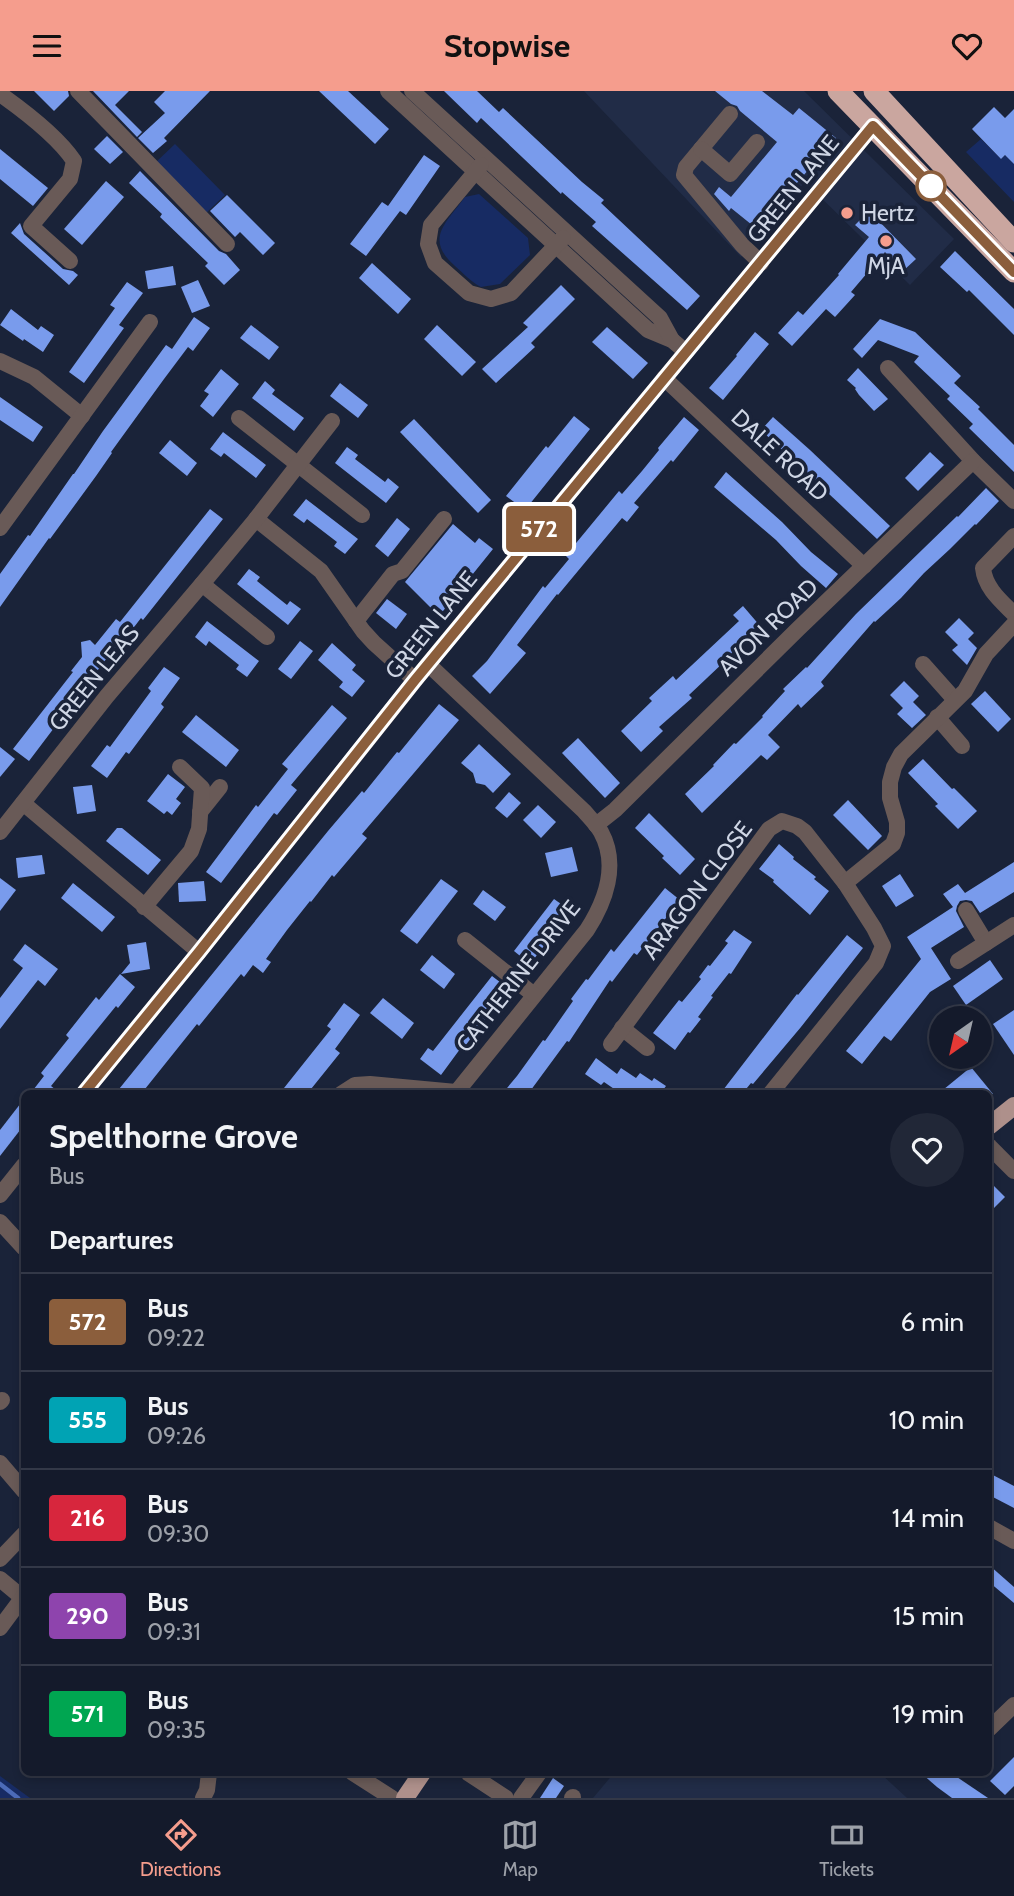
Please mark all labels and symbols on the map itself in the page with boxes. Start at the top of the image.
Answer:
street label: GREEN LANE [741,129,845,249]
unlabelled marker [916,171,946,201]
place label: Hertz [861,199,915,227]
marker: Hertz [839,205,855,221]
marker: MjA [878,233,894,249]
place label: MjA [867,252,905,280]
street label: DALE ROAD [726,403,834,507]
line badge: 572 [499,506,579,552]
street label: GREEN LANE [379,565,483,685]
street label: AVON ROAD [712,572,824,682]
street label: GREEN LEAS [43,619,145,737]
street label: ARAGON CLOSE [636,815,758,965]
street label: CATHERINE DRIVE [450,894,586,1058]
north arrow [929,1006,992,1069]

